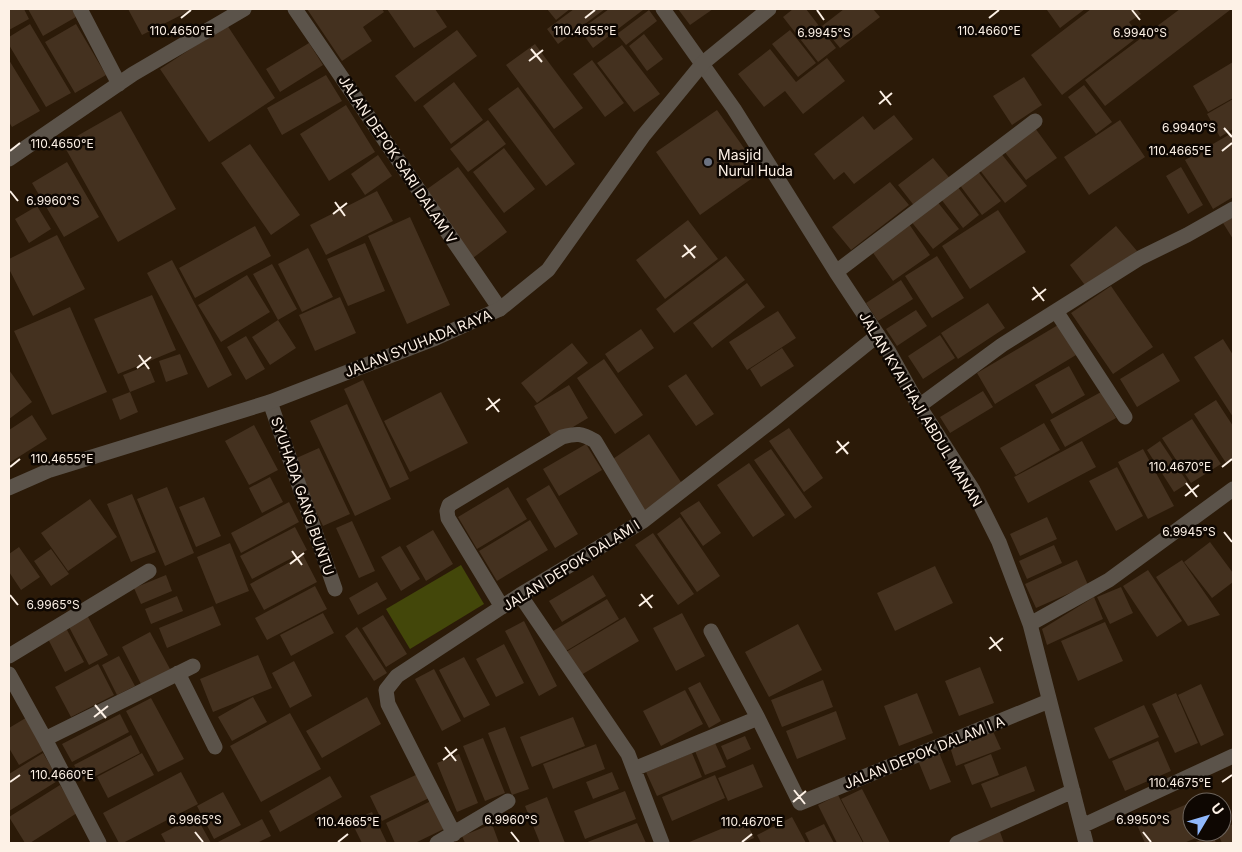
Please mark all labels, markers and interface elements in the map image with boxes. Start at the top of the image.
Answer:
text: 110.4650°E [149,23,213,38]
text: 110.4655°E [554,23,616,38]
text: 110.4660°E [957,23,1021,38]
text: 6.9945°S [797,25,851,40]
text: 6.9940°S [1113,25,1167,40]
street label: JALAN DEPOK SARI DALAM V [335,72,461,247]
text: 6.9940°S [1162,120,1216,135]
text: 110.4650°E [30,136,94,151]
text: 110.4665°E [1148,143,1212,158]
place label: Masjid Nurul Huda [718,146,793,179]
marker: Masjid Nurul Huda [702,156,714,168]
text: 6.9960°S [26,193,80,208]
street label: JALAN SYUHADA RAYA [342,306,494,380]
street label: JALAN KYAI HAJI ABDUL MANAN [856,308,986,510]
street label: SYUHADA GANG BUNTU [268,415,338,577]
text: 110.4655°E [31,451,93,466]
text: 110.4670°E [1149,459,1211,474]
street label: JALAN DEPOK DALAM I [499,516,643,614]
text: 6.9945°S [1162,524,1216,539]
text: 6.9965°S [26,597,80,612]
street label: JALAN DEPOK DALAM I A [841,712,1007,792]
text: 110.4660°E [30,767,94,782]
text: 110.4675°E [1149,775,1211,790]
north arrow [1182,792,1232,842]
text: U [1208,799,1227,818]
text: 6.9965°S [168,812,222,827]
text: 6.9960°S [484,812,538,827]
text: 6.9950°S [1116,812,1170,827]
text: 110.4665°E [316,814,380,829]
text: 110.4670°E [721,814,783,829]

